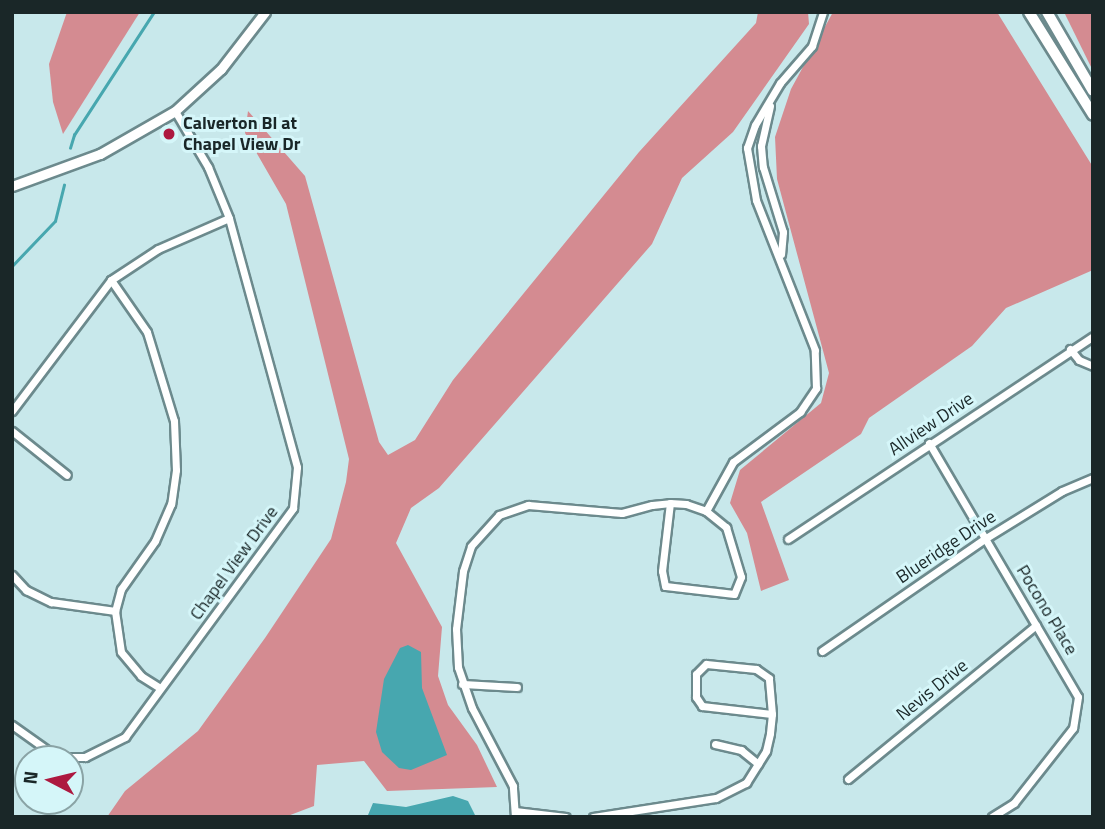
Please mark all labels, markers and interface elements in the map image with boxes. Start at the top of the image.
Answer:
place label: Calverton Bl at Chapel View Dr [183,113,300,156]
marker: Calverton Bl at Chapel View Dr [161,126,177,142]
street label: Allview Drive [884,388,978,460]
street label: Chapel View Drive [185,502,283,624]
street label: Blueridge Drive [892,506,1000,588]
street label: Pocono Place [1012,561,1082,659]
street label: Nevis Drive [892,655,972,725]
north arrow [14,745,84,815]
text: N [14,769,45,786]

